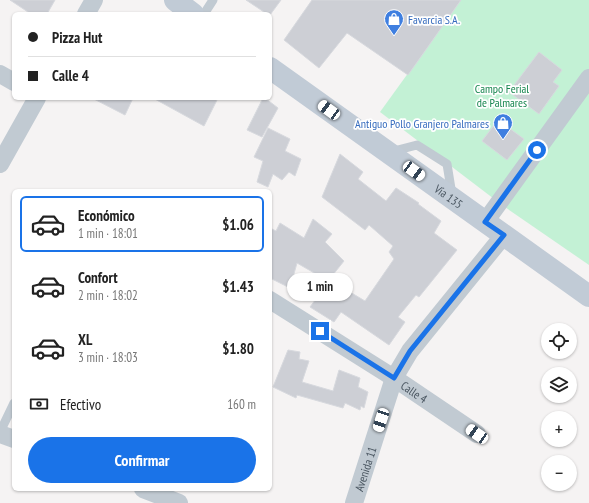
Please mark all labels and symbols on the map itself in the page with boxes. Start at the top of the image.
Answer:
shop icon: Favarcia S.A. [383,8,405,36]
place label: Favarcia S.A. [408,12,460,27]
park label: Campo Ferial de Palmares [475,81,529,110]
car [316,98,342,122]
shop icon: Antiguo Pollo Granjero Palmares [492,112,514,140]
place label: Antiguo Pollo Granjero Palmares [355,116,489,131]
route start [528,141,546,159]
car [401,159,427,183]
street label: Vía 135 [431,180,466,211]
callout: 1 min [287,273,353,301]
route end [311,322,329,340]
street label: Calle 4 [398,377,431,406]
car [372,407,390,433]
car [464,422,490,446]
street label: Avenida 11 [351,444,379,493]

